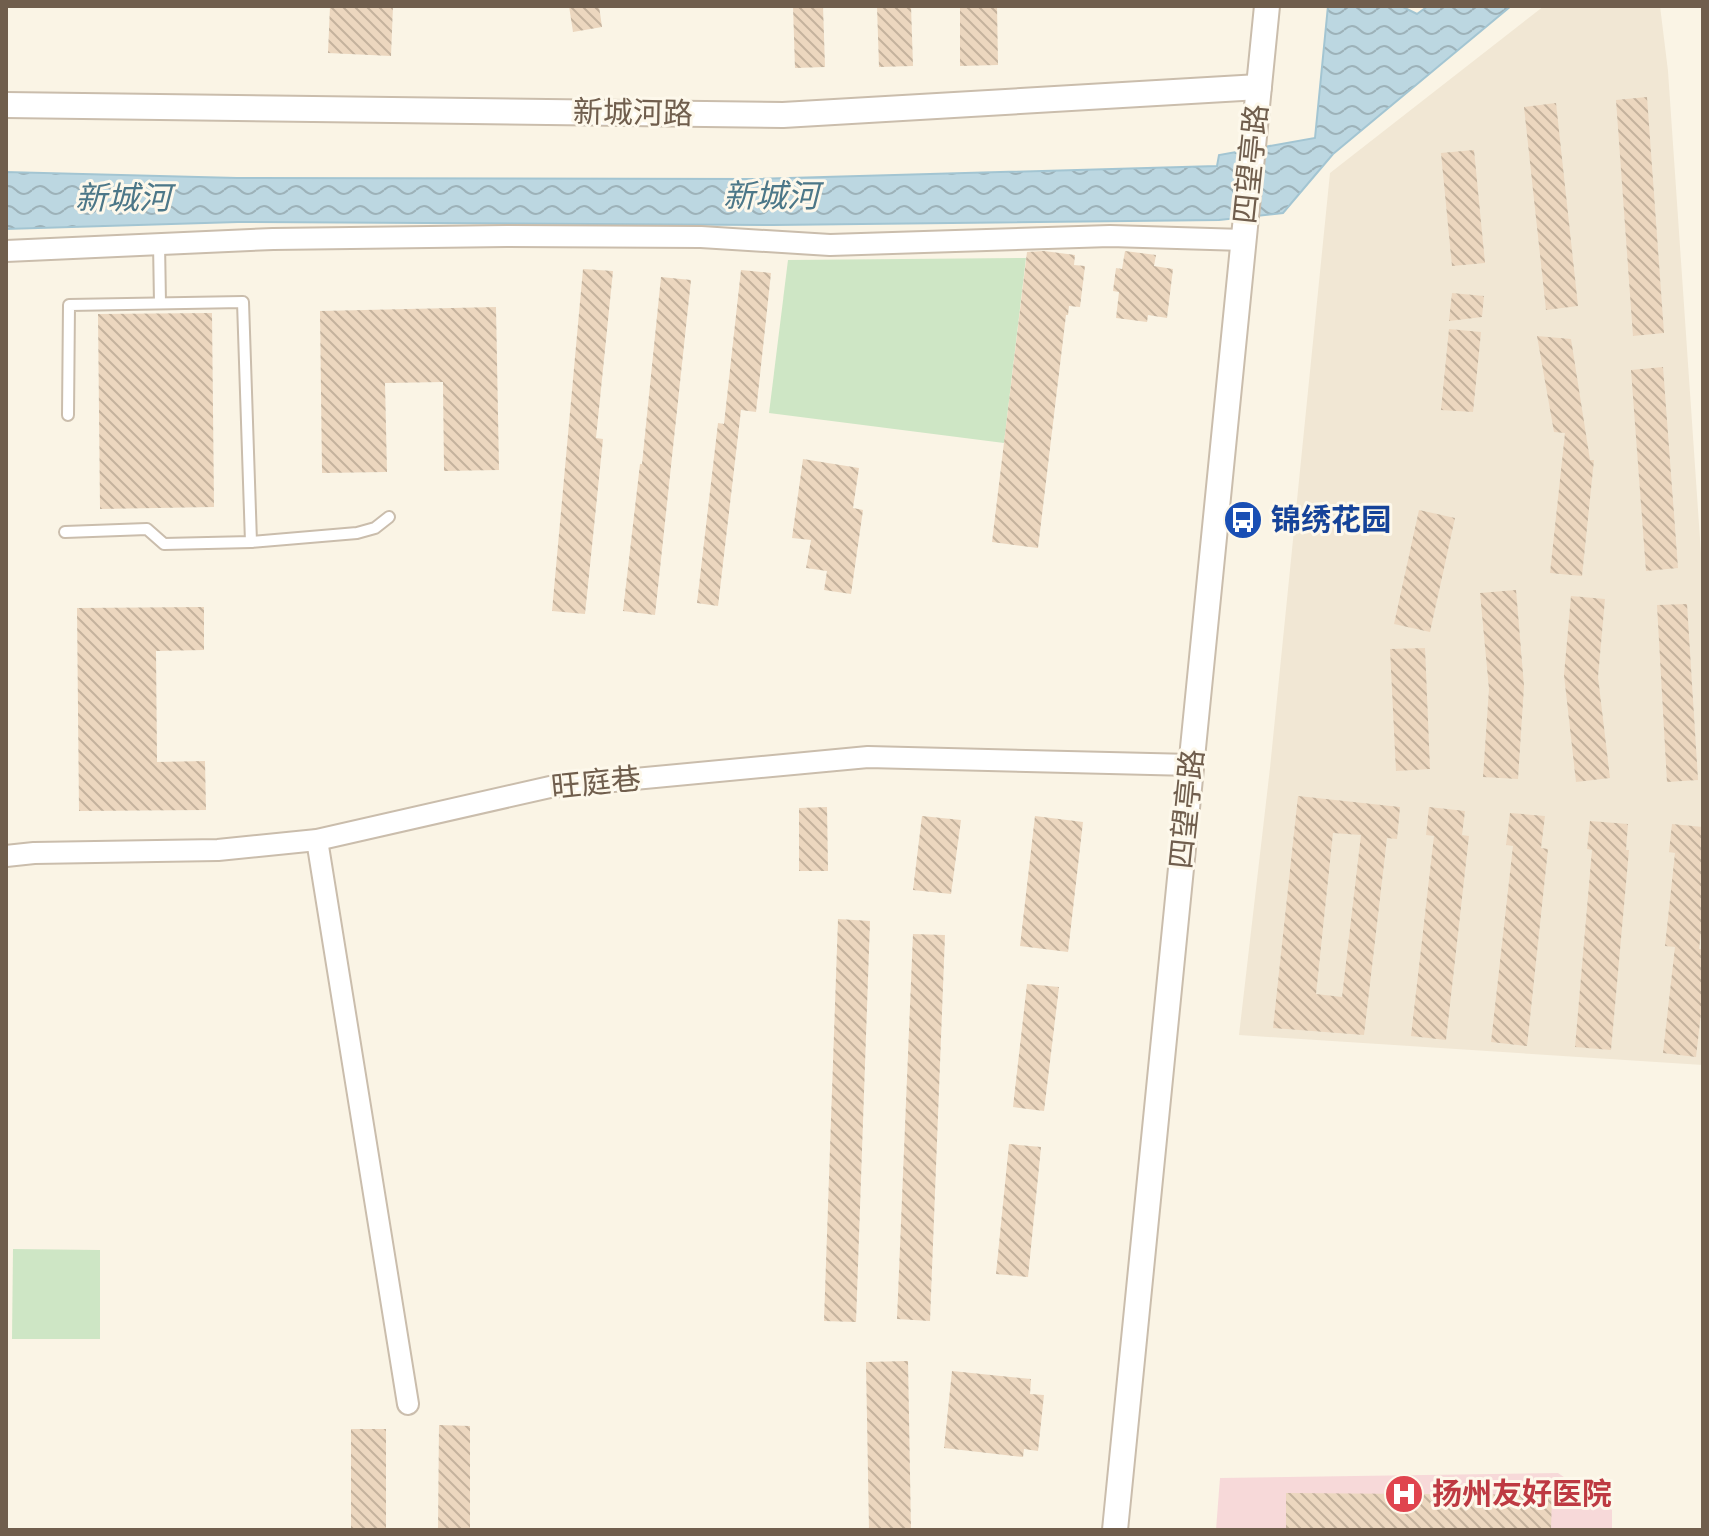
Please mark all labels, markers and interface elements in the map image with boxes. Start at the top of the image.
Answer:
street label: 新城河路 [573,93,693,132]
street label: 四望亭路 [1226,102,1275,226]
water label: 新城河 [723,176,825,215]
water label: 新城河 [75,178,177,217]
bus stop icon: 锦绣花园 [1222,499,1264,541]
place label: 锦绣花园 [1271,501,1391,538]
street label: 四望亭路 [1162,747,1211,871]
street label: 旺庭巷 [549,759,643,806]
hospital icon: 扬州友好医院 [1383,1473,1425,1515]
place label: 扬州友好医院 [1432,1475,1612,1512]

